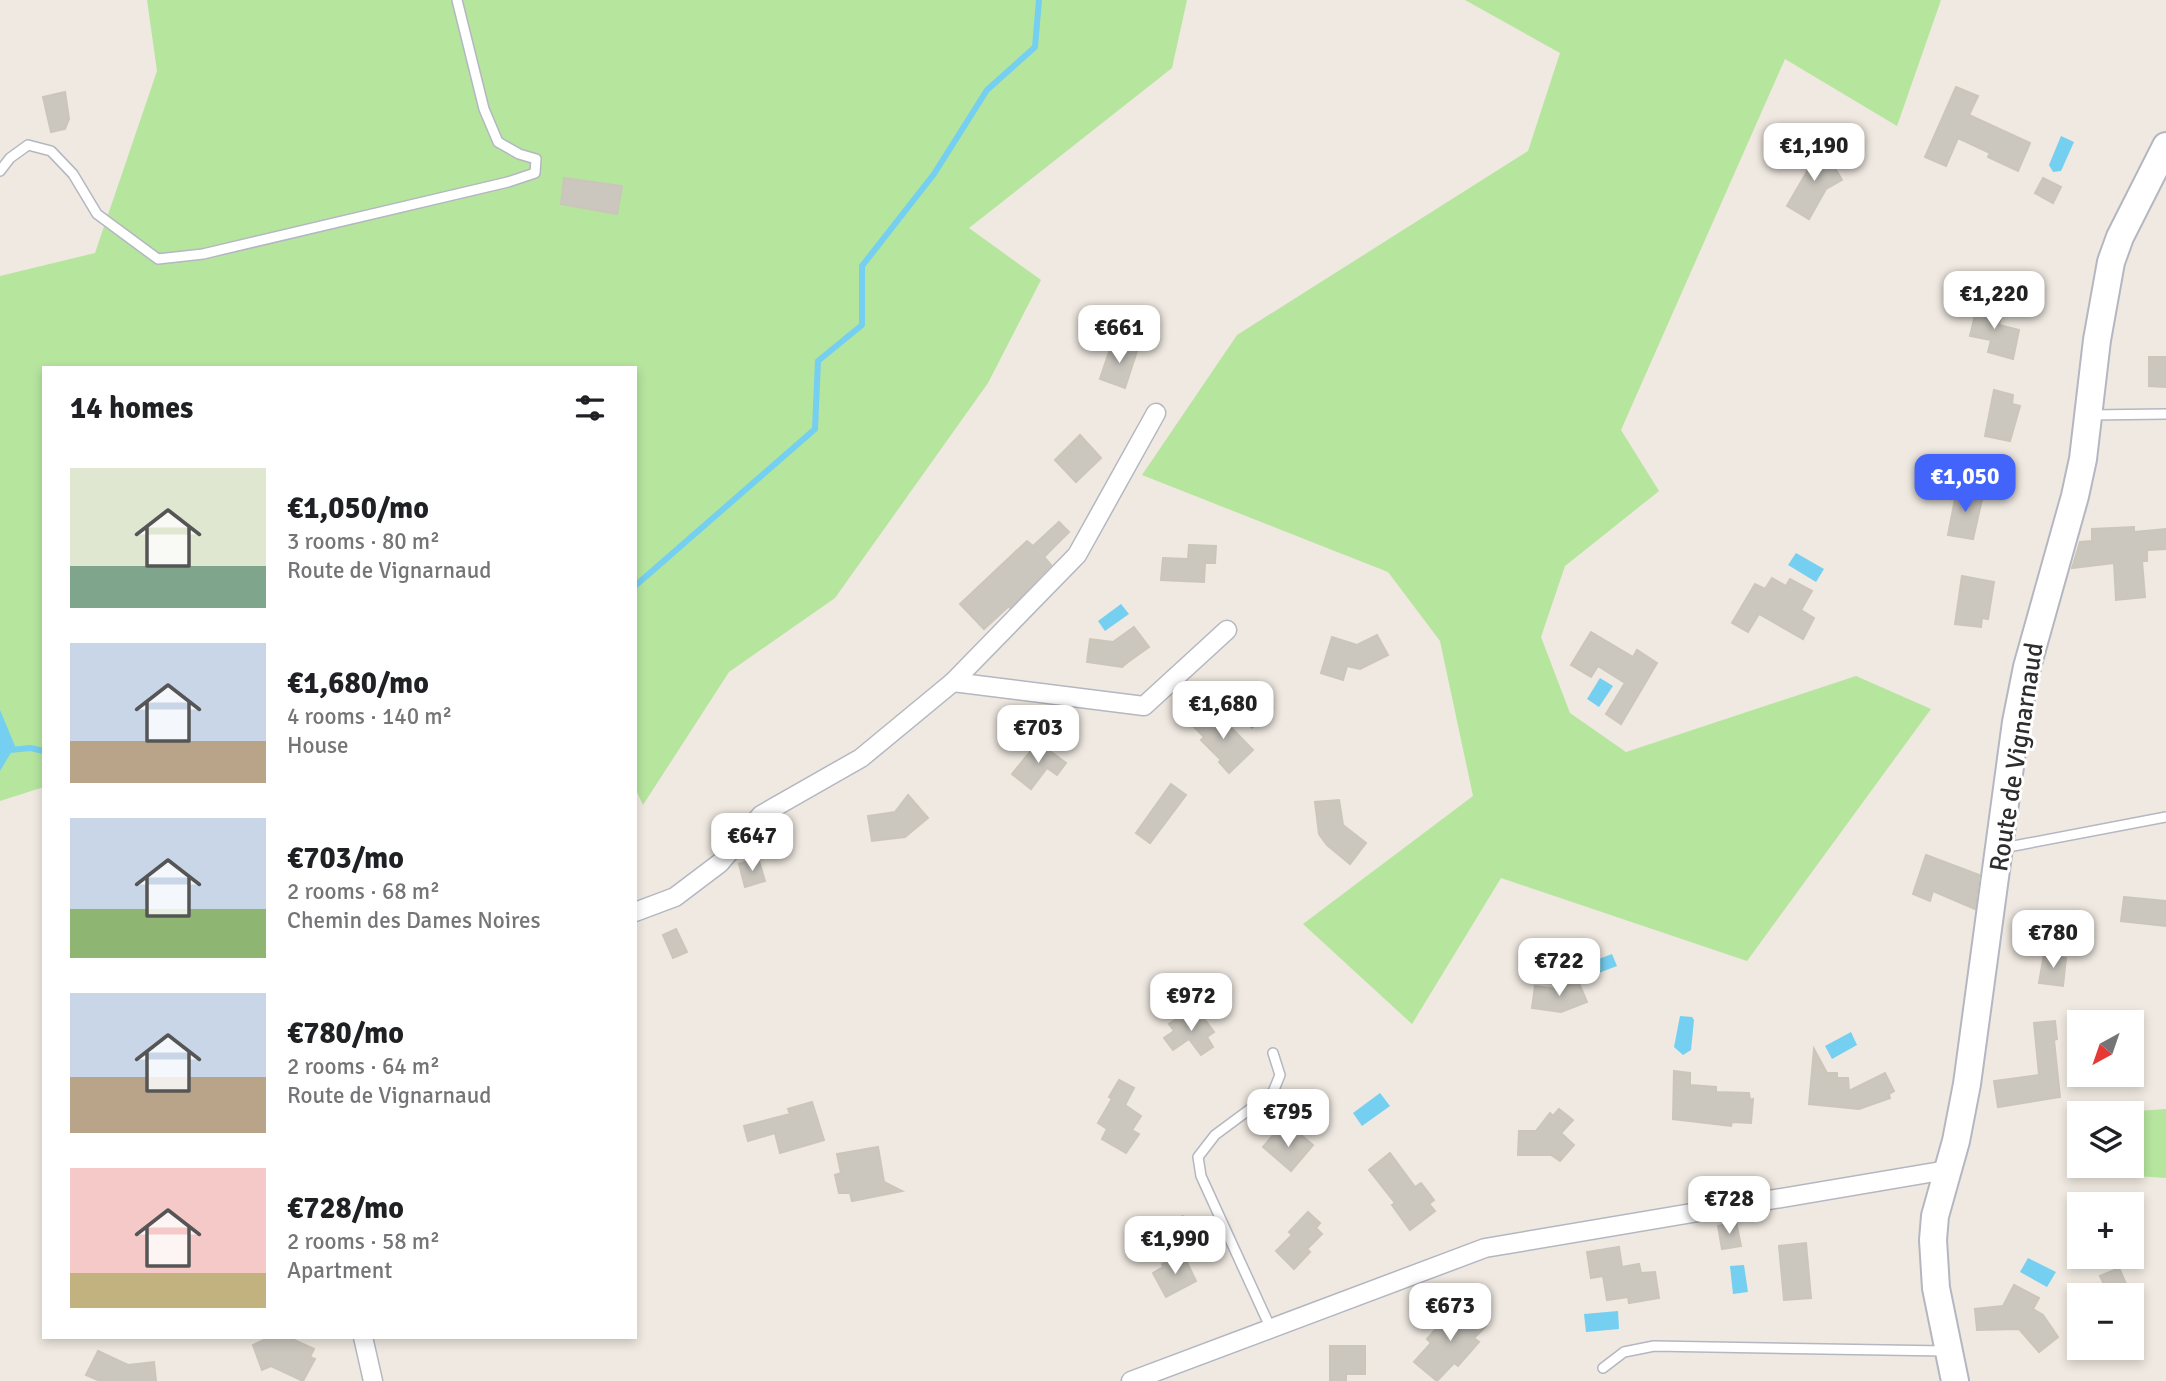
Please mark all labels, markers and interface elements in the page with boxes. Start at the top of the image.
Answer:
pin: €1,190 [1757,124,1871,183]
text: €1,190 [1780,131,1848,160]
pin: €1,220 [1937,272,2051,331]
text: €1,220 [1960,279,2028,308]
pin: €661 [1078,306,1160,365]
text: €661 [1094,313,1144,342]
icon: filters [571,389,609,427]
text: 14 homes [70,390,193,427]
pin: €1,050 [1908,454,2022,514]
text: €1,050 [1931,462,1999,491]
text: €1,050/mo [287,490,429,527]
icon: home [126,496,210,580]
text: 3 rooms · 80 m² [287,527,440,556]
text: Route de Vignarnaud [287,556,491,585]
street label: Route de Vignarnaud [1983,641,2051,874]
text: €1,680/mo [287,665,429,702]
icon: home [126,671,210,755]
pin: €1,680 [1166,682,1280,741]
text: €1,680 [1189,689,1257,718]
text: 4 rooms · 140 m² [287,702,452,731]
pin: €703 [997,706,1079,765]
text: €703 [1013,713,1063,742]
text: House [287,731,349,760]
pin: €647 [711,814,793,873]
text: €647 [727,821,777,850]
text: €703/mo [287,840,404,877]
icon: home [126,846,210,930]
text: 2 rooms · 68 m² [287,877,440,906]
text: Chemin des Dames Noires [287,906,541,935]
pin: €780 [2012,911,2094,970]
text: €780 [2028,918,2078,947]
pin: €722 [1518,939,1600,998]
text: €722 [1534,946,1584,975]
pin: €972 [1150,974,1232,1033]
text: €972 [1166,981,1216,1010]
north arrow [2067,1010,2144,1087]
map controls [2067,1010,2144,1360]
text: €780/mo [287,1015,404,1052]
icon: home [126,1021,210,1105]
text: 2 rooms · 64 m² [287,1052,440,1081]
text: Route de Vignarnaud [287,1081,491,1110]
pin: €795 [1247,1090,1329,1149]
text: €795 [1263,1097,1313,1126]
button: layers [2067,1101,2144,1178]
pin: €728 [1688,1176,1770,1236]
text: €728 [1704,1184,1754,1213]
text: €728/mo [287,1190,404,1227]
button: + [2067,1192,2144,1269]
icon: home [126,1196,210,1280]
pin: €1,990 [1118,1216,1232,1276]
text: €1,990 [1141,1224,1209,1253]
text: 2 rooms · 58 m² [287,1227,440,1256]
text: Apartment [287,1256,392,1285]
button: − [2067,1283,2144,1360]
pin: €673 [1409,1284,1491,1343]
text: €673 [1425,1291,1475,1320]

